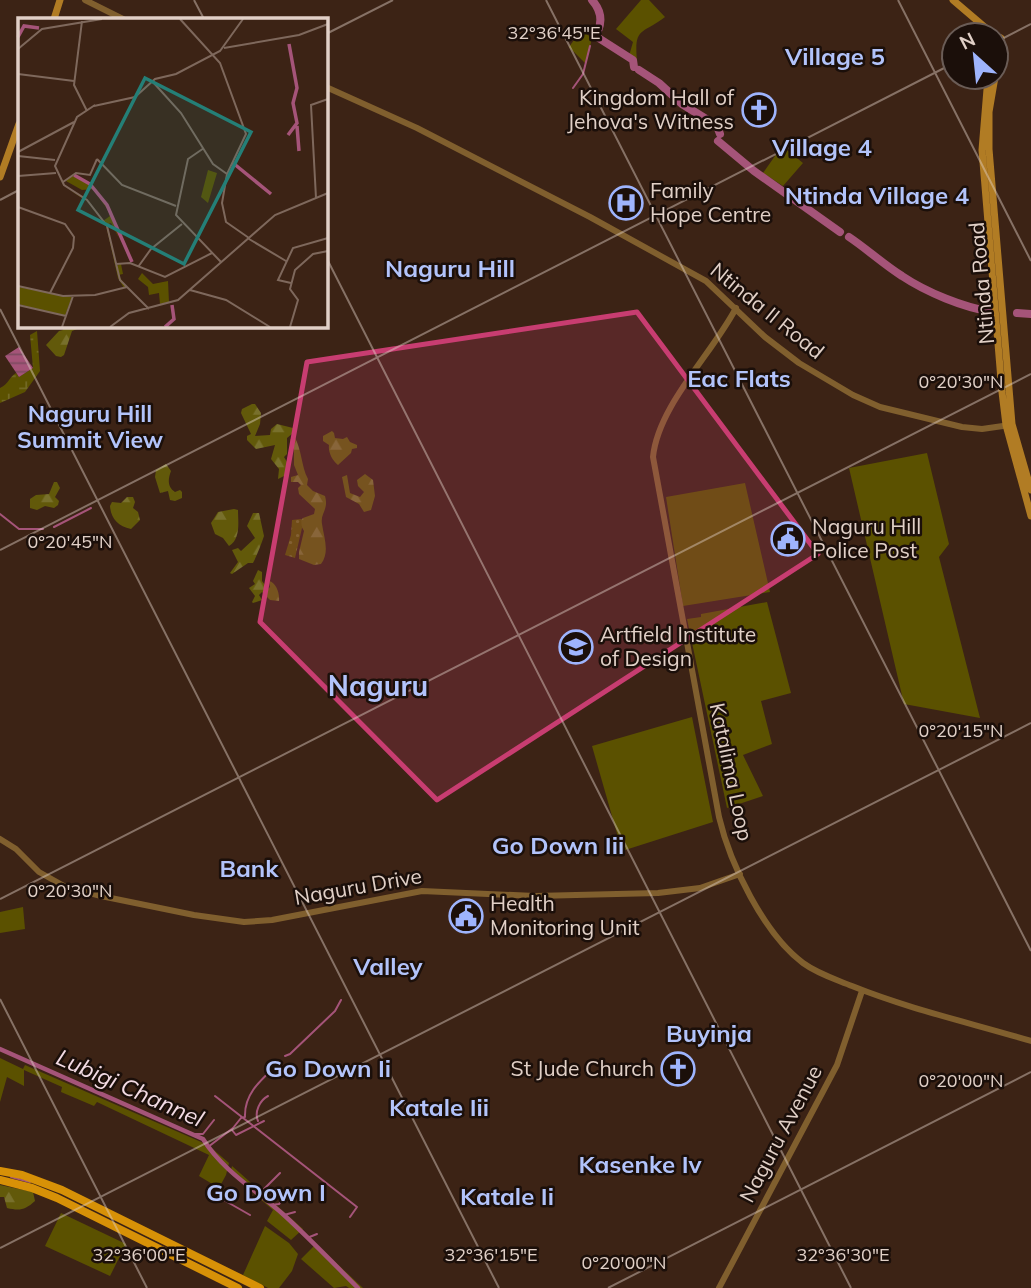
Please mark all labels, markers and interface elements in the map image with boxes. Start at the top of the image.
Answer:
inset map [18,18,327,327]
text: 32°36'45"E [507,21,601,44]
north arrow [940,21,1010,91]
text: N [955,27,979,55]
district label: Village 5 [784,41,885,71]
place label: Kingdom Hall of Jehova's Witness [567,84,735,134]
church icon: Kingdom Hall of Jehova's Witness [740,91,778,129]
district label: Village 4 [771,132,872,162]
place label: Family Hope Centre [650,177,771,227]
district label: Ntinda Village 4 [785,180,969,210]
hospital icon: Family Hope Centre [607,184,645,222]
street label: Ntinda Road [963,221,999,345]
district label: Naguru Hill [385,253,515,283]
street label: Ntinda II Road [705,256,830,364]
district label: Eac Flats [687,363,791,393]
text: 0°20'30"N [918,370,1004,393]
district label: Naguru Hill Summit View [17,399,164,454]
place label: Naguru Hill Police Post [812,513,921,563]
public building icon: Naguru Hill Police Post [769,520,807,558]
text: 0°20'45"N [27,530,113,553]
place label: Artfield Institute of Design [600,621,756,671]
school or university icon: Artfield Institute of Design [557,628,595,666]
district label: Naguru [328,668,428,703]
street label: Katalima Loop [705,700,759,843]
text: 0°20'15"N [918,719,1004,742]
district label: Go Down Iii [492,830,624,860]
district label: Bank [219,853,279,883]
street label: Naguru Drive [292,862,424,910]
text: 0°20'30"N [27,879,113,902]
place label: Health Monitoring Unit [490,890,640,940]
public building icon: Health Monitoring Unit [447,897,485,935]
district label: Valley [352,951,424,981]
district label: Buyinja [666,1018,752,1048]
water label: Lubigi Channel [52,1042,209,1133]
church icon: St Jude Church [659,1050,697,1088]
district label: Go Down Ii [265,1053,391,1083]
place label: St Jude Church [511,1055,654,1081]
street label: Naguru Avenue [733,1061,827,1206]
text: 0°20'00"N [918,1069,1004,1092]
district label: Katale Iii [389,1092,489,1122]
district label: Kasenke Iv [578,1149,703,1179]
district label: Go Down I [206,1177,326,1207]
district label: Katale Ii [460,1181,554,1211]
text: 32°36'00"E [92,1243,186,1266]
text: 32°36'15"E [444,1243,538,1266]
text: 32°36'30"E [796,1243,890,1266]
text: 0°20'00"N [581,1251,667,1274]

